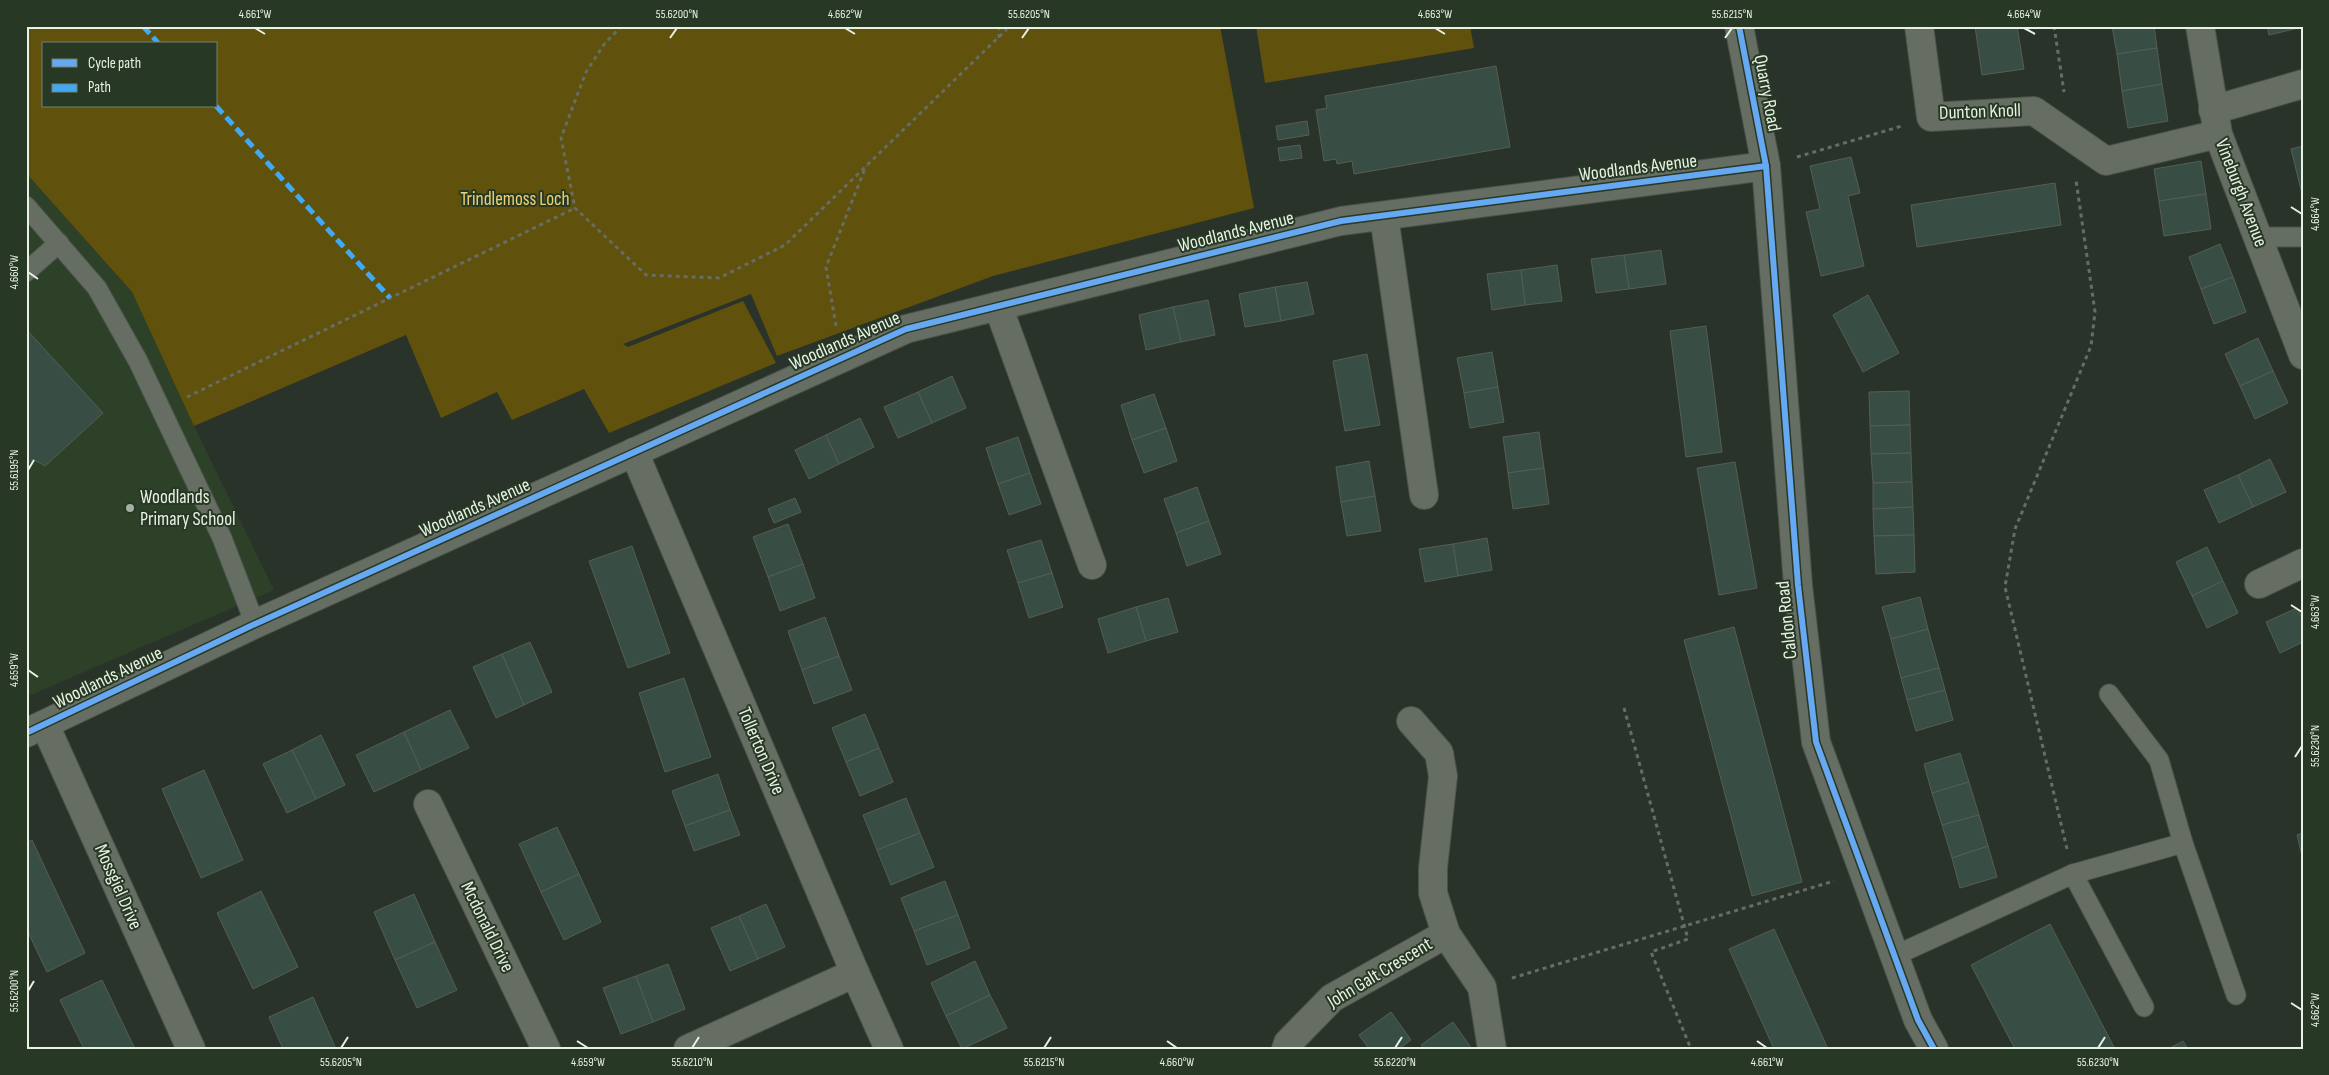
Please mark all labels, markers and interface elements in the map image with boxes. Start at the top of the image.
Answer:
text: 4.661°W [239,7,271,22]
text: 55.6200°N [656,7,698,22]
text: 4.662°W [828,7,862,22]
text: 55.6205°N [1008,7,1050,22]
text: 4.663°W [1418,7,1452,22]
text: 55.6215°N [1712,7,1752,22]
text: 4.664°W [2007,7,2041,22]
legend [42,42,218,108]
street label: Quarry Road [1748,53,1786,133]
text: Cycle path [88,54,141,73]
text: Path [88,78,111,97]
street label: Dunton Knoll [1939,99,2021,125]
street label: Vineburgh Avenue [2210,136,2272,250]
street label: Woodlands Avenue [1578,149,1698,187]
park label: Trindlemoss Loch [460,188,570,211]
text: 4.664°W [2308,197,2323,231]
street label: Woodlands Avenue [1176,206,1296,258]
text: 4.660°W [7,255,22,289]
street label: Woodlands Avenue [786,306,904,376]
text: 55.6195°N [7,450,22,490]
street label: Woodlands Avenue [416,473,534,543]
place label: Woodlands Primary School [140,486,236,531]
marker: Woodlands Primary School [124,502,136,514]
street label: Caldon Road [1771,580,1803,660]
text: 4.663°W [2308,595,2323,629]
street label: Woodlands Avenue [50,642,166,714]
text: 4.659°W [7,653,22,687]
street label: Tollerton Drive [732,704,790,798]
text: 55.6230°N [2308,725,2323,767]
street label: Mossgiel Drive [89,841,147,933]
street label: Mcdonald Drive [455,878,519,976]
street label: John Galt Crescent [1323,933,1437,1014]
text: 55.6200°N [7,970,22,1012]
text: 4.662°W [2308,993,2323,1027]
text: 55.6205°N [320,1055,362,1070]
text: 4.659°W [571,1055,605,1070]
text: 55.6210°N [671,1055,713,1070]
text: 55.6215°N [1024,1055,1064,1070]
text: 4.660°W [1160,1055,1194,1070]
text: 55.6220°N [1374,1055,1416,1070]
text: 4.661°W [1751,1055,1783,1070]
text: 55.6230°N [2077,1055,2119,1070]

